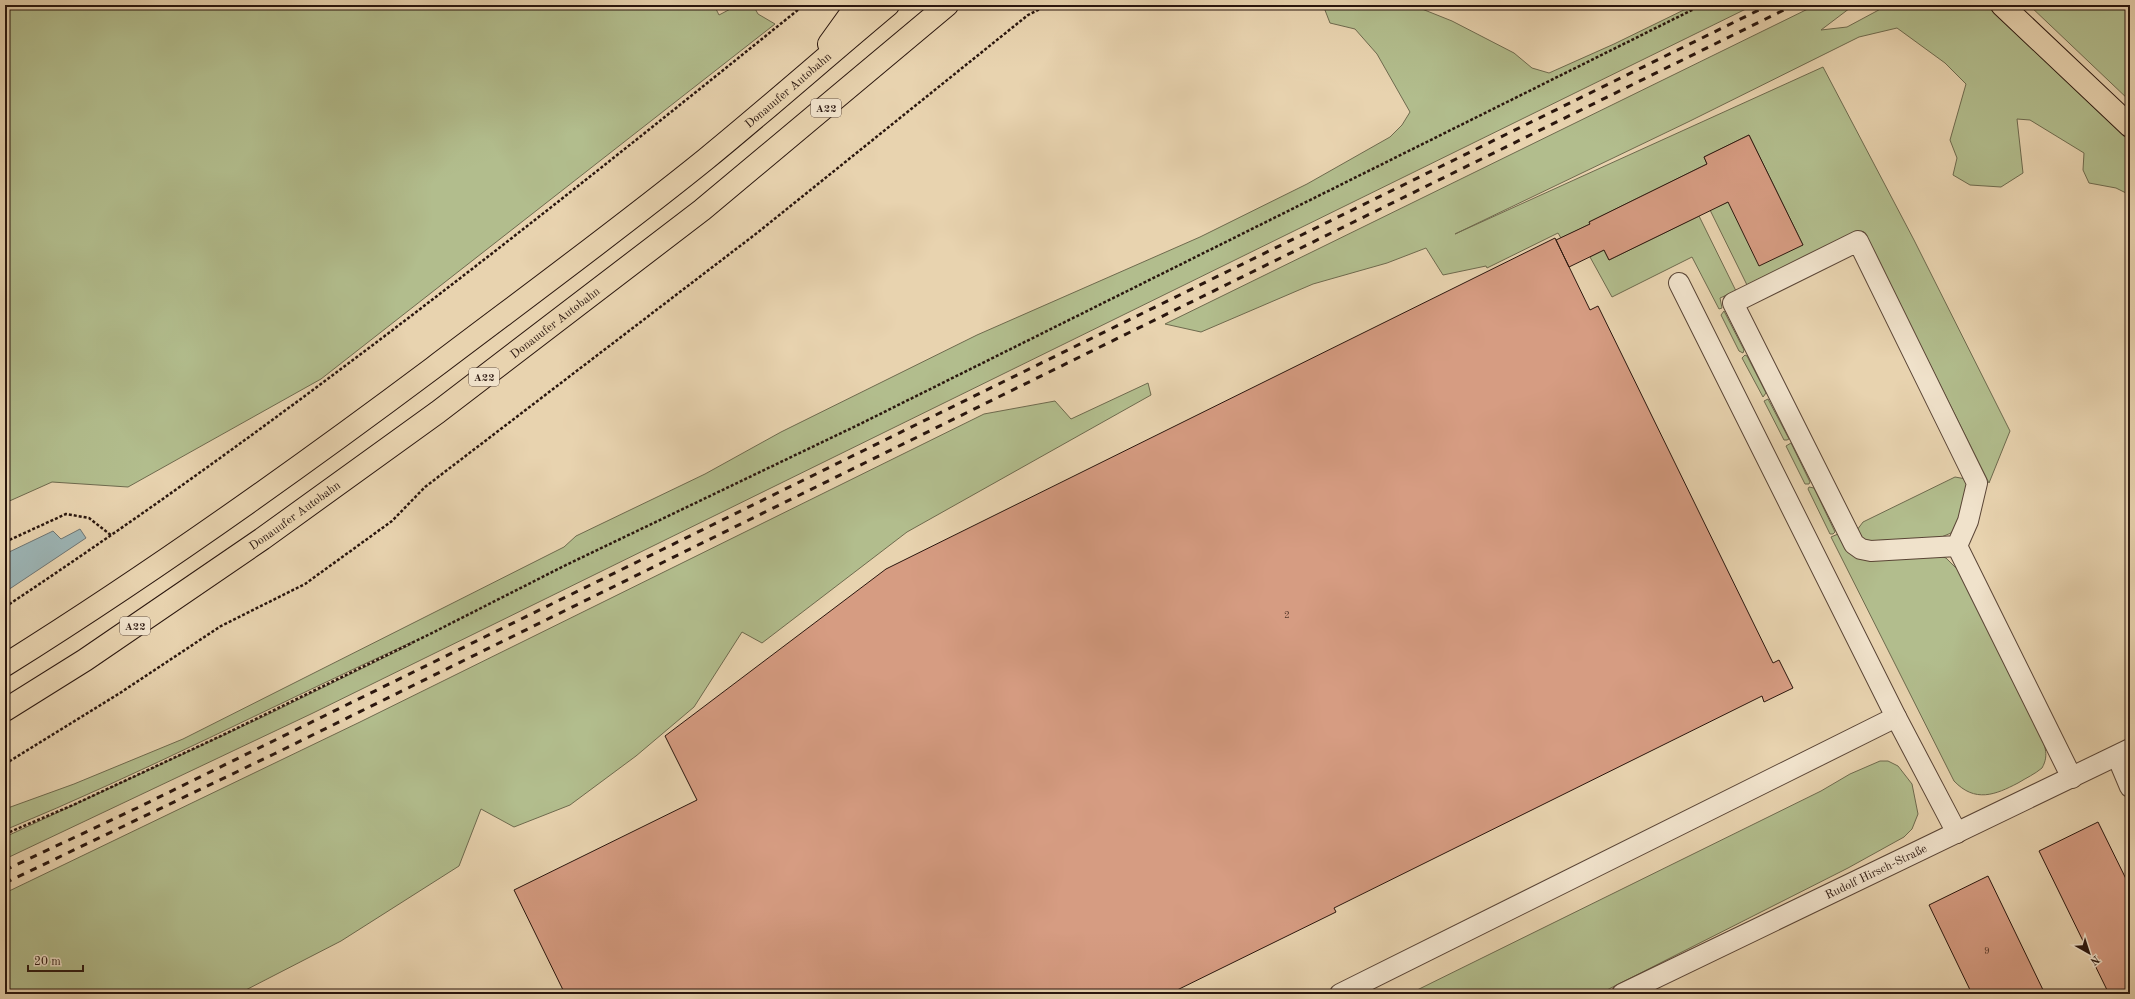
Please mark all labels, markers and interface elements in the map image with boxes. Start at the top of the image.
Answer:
street label: Donauufer Autobahn [743,50,834,131]
road number: A22 [811,99,841,117]
street label: Donauufer Autobahn [508,285,603,361]
road number: A22 [469,368,499,386]
street label: Donauufer Autobahn [247,479,343,553]
house number: 2 [1284,610,1290,620]
road number: A22 [120,617,150,635]
street label: Rudolf Hirsch-Straße [1824,843,1930,902]
north arrow [2069,933,2109,973]
house number: 9 [1984,946,1990,956]
scale bar [28,947,83,973]
text: N [2087,953,2101,967]
text: 20 m [34,956,61,968]

